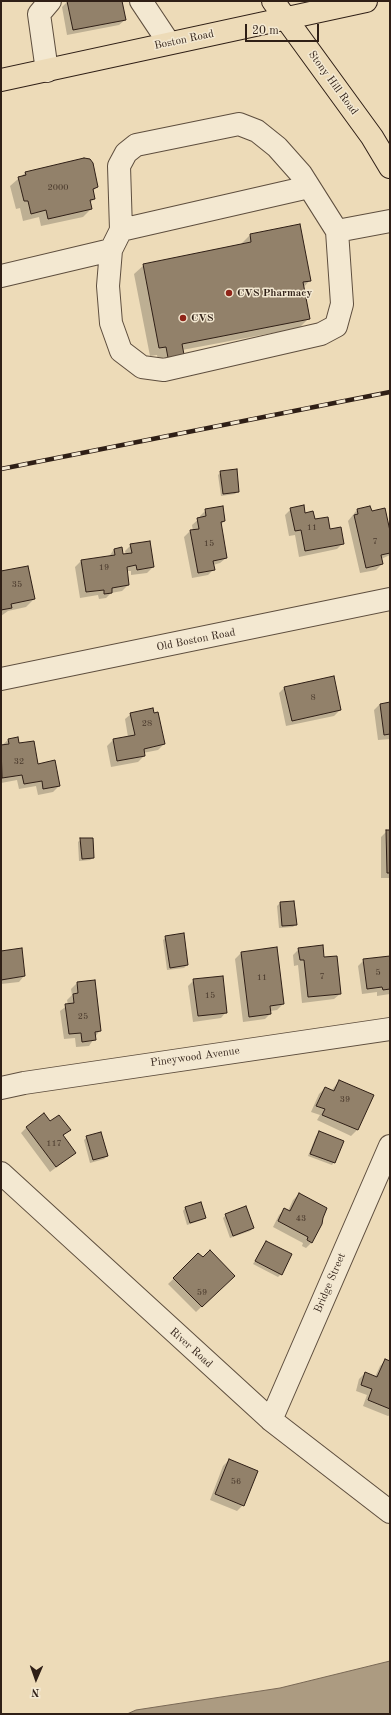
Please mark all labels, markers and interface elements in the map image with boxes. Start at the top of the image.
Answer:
scale bar [247,16,321,42]
text: 20 m [252,25,279,37]
street label: Boston Road [153,27,215,53]
street label: Stony Hill Road [305,48,361,118]
house number: 2000 [48,183,68,193]
place label: CVS Pharmacy [237,286,312,300]
marker: CVS Pharmacy [224,288,234,298]
place label: CVS [191,311,214,325]
marker: CVS [178,313,188,323]
house number: 11 [307,523,317,533]
house number: 7 [372,537,378,547]
house number: 15 [204,539,214,549]
house number: 19 [99,563,109,573]
house number: 35 [12,580,22,590]
street label: Old Boston Road [155,626,237,654]
house number: 8 [310,693,316,703]
house number: 28 [142,719,152,729]
house number: 32 [14,757,24,767]
house number: 5 [375,968,381,978]
house number: 7 [319,972,325,982]
house number: 11 [257,973,267,983]
house number: 15 [205,991,215,1001]
house number: 25 [78,1012,88,1022]
street label: Pineywood Avenue [150,1044,240,1070]
house number: 39 [340,1095,350,1105]
house number: 117 [46,1139,62,1149]
house number: 43 [296,1214,306,1224]
street label: Bridge Street [311,1251,349,1315]
house number: 59 [197,1288,207,1298]
street label: River Road [167,1325,215,1371]
house number: 56 [231,1477,241,1487]
north arrow [16,1659,56,1699]
text: N [31,1686,40,1697]

